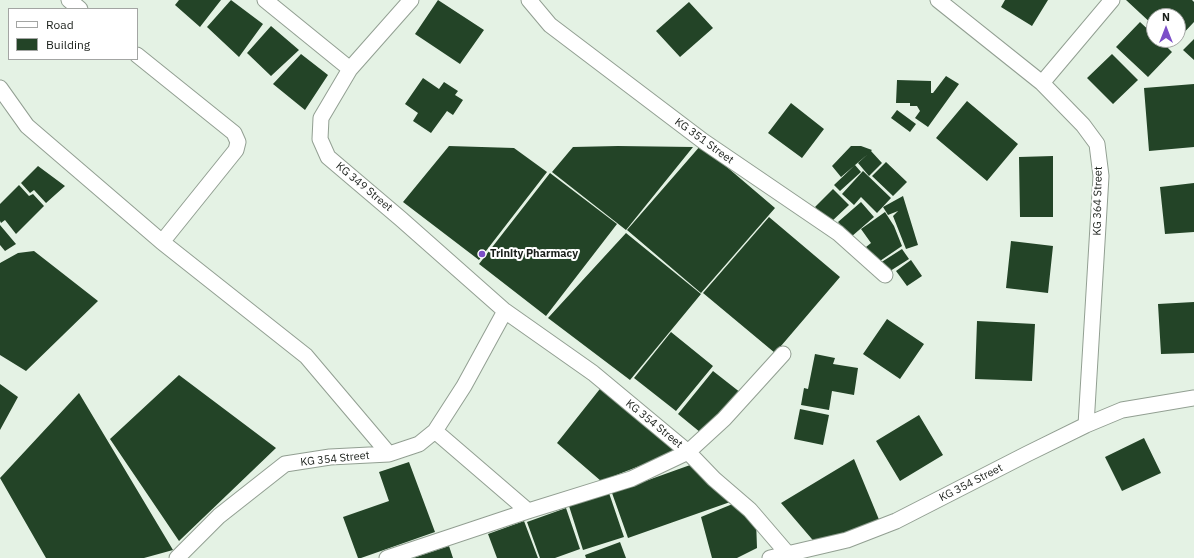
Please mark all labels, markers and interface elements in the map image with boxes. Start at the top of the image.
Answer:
legend [8,8,138,60]
north arrow [1146,8,1186,48]
text: N [1162,10,1170,24]
text: Road [46,17,74,32]
text: Building [46,37,90,52]
street label: KG 351 Street [672,115,736,167]
street label: KG 349 Street [333,160,395,214]
street label: KG 364 Street [1091,166,1105,236]
place label: Trinity Pharmacy [490,247,578,261]
marker: Trinity Pharmacy [477,249,487,259]
street label: KG 354 Street [623,397,685,451]
street label: KG 354 Street [300,449,370,469]
street label: KG 354 Street [937,461,1005,505]

